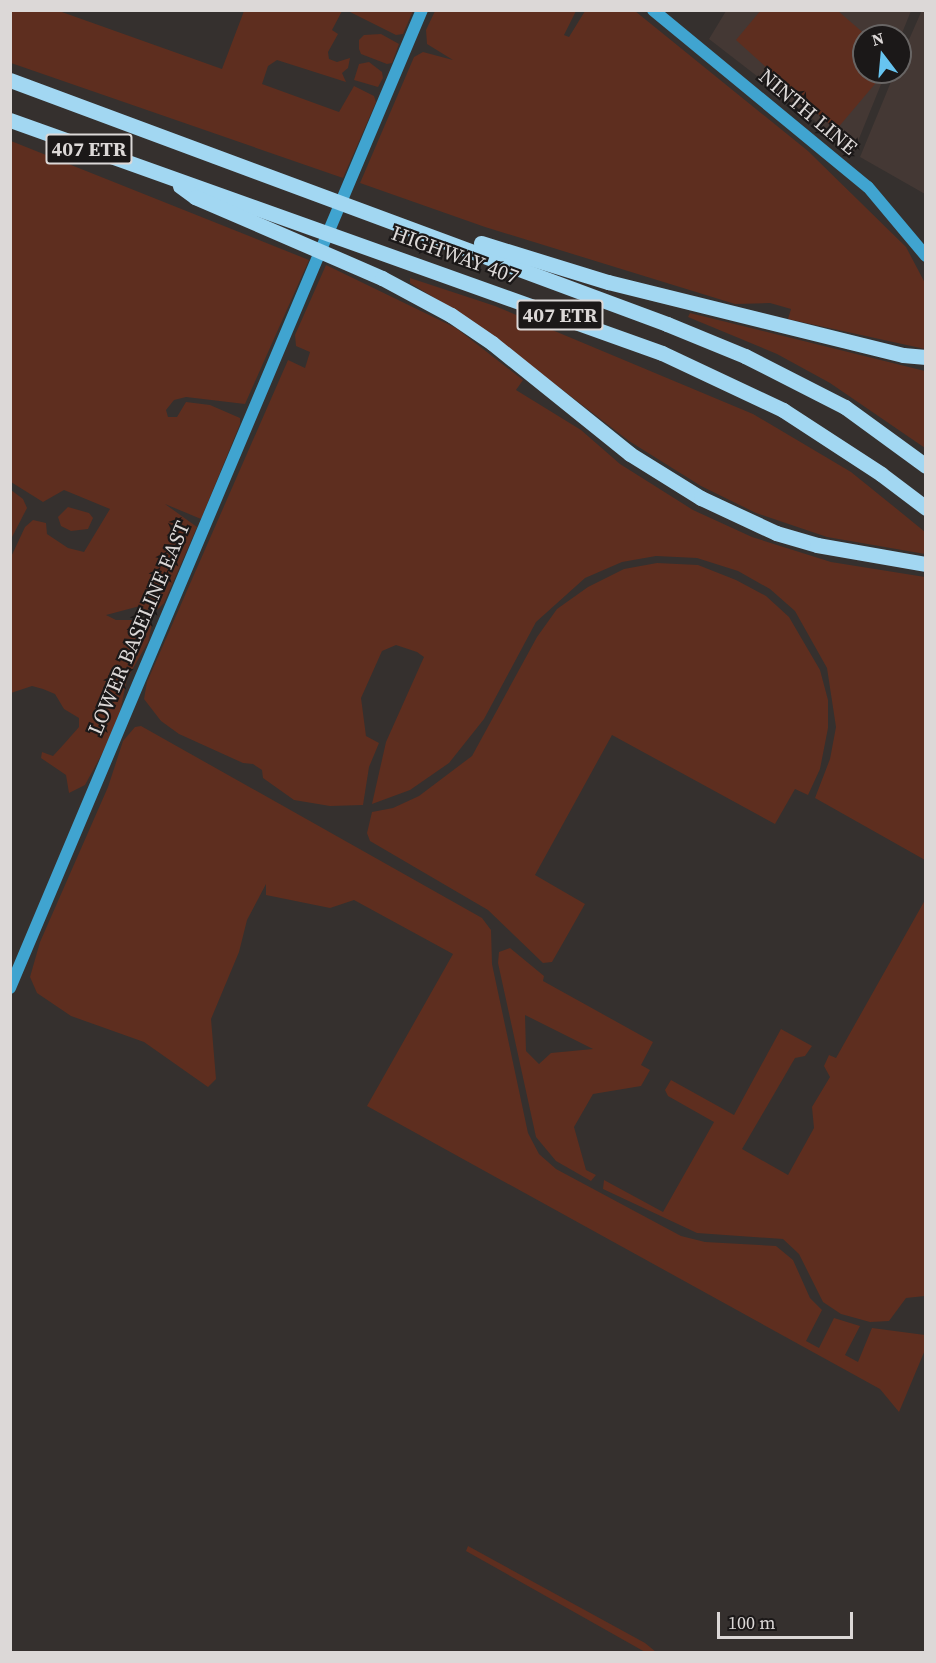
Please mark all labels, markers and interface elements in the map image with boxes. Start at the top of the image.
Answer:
north arrow [852,24,912,84]
text: N [869,26,886,51]
street label: NINTH LINE [754,64,862,160]
road number: 407 ETR [44,132,134,166]
street label: HIGHWAY 407 [388,220,522,290]
road number: 407 ETR [515,298,605,332]
street label: LOWER BASELINE EAST [82,517,196,739]
scale bar [720,1600,856,1638]
text: 100 m [728,1610,775,1635]

